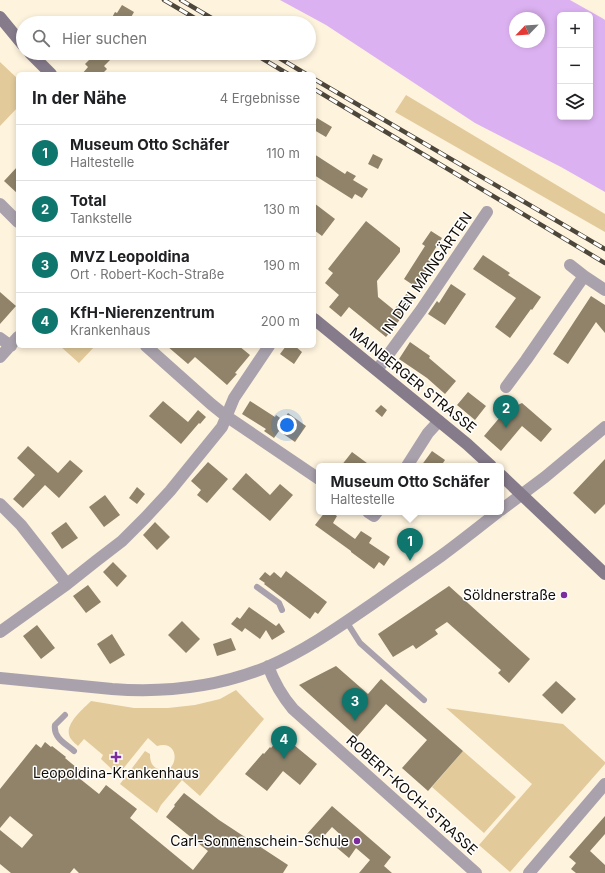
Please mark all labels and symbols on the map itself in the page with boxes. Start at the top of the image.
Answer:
north arrow [509,12,545,48]
street label: IN DEN MAINGÄRTEN [378,209,475,337]
street label: MAINBERGER STRASSE [347,323,480,436]
pin: 2 [493,395,519,428]
your location [277,415,297,435]
pin: 1 [397,528,423,561]
place label: Söldnerstraße [463,586,556,603]
marker: Söldnerstraße [559,590,569,600]
pin: 3 [342,688,368,721]
pin: 4 [271,726,297,759]
street label: ROBERT-KOCH-STRASSE [343,731,481,858]
marker: Leopoldina-Krankenhaus [110,751,122,763]
place label: Leopoldina-Krankenhaus [33,764,199,781]
place label: Carl-Sonnenschein-Schule [170,832,349,849]
marker: Carl-Sonnenschein-Schule [352,836,362,846]

